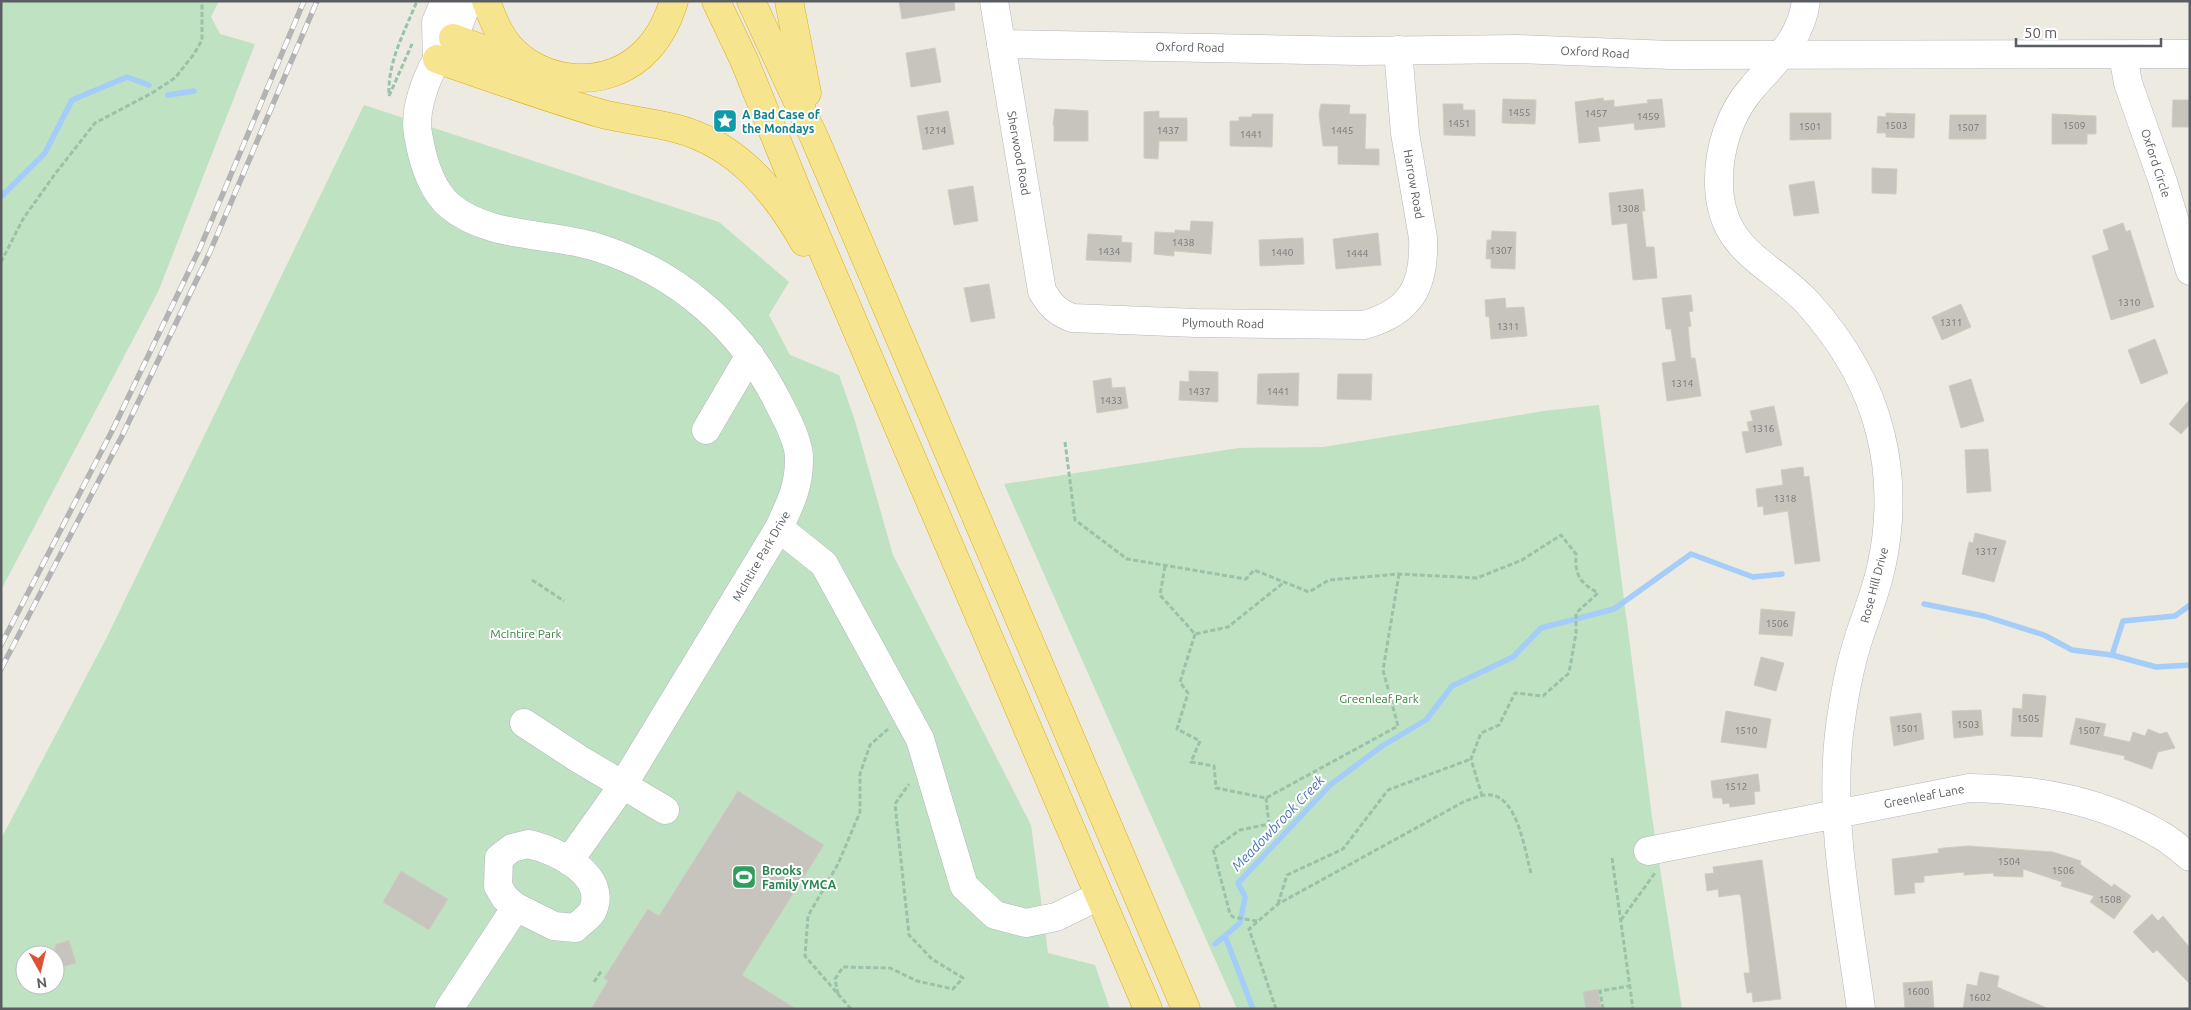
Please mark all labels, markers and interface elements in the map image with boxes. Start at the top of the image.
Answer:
scale bar [2016,15,2161,47]
text: 50 m [2024,24,2057,41]
street label: Oxford Road [1155,40,1225,54]
street label: Oxford Road [1560,44,1630,60]
house number: 1455 [1508,107,1530,118]
place icon: A Bad Case of the Mondays [712,108,738,134]
place label: A Bad Case of the Mondays [742,108,821,135]
house number: 1457 [1585,108,1607,119]
street label: Sherwood Road [1005,110,1033,196]
house number: 1459 [1637,111,1659,122]
house number: 1451 [1448,118,1470,129]
house number: 1503 [1885,120,1907,131]
house number: 1509 [2063,120,2085,131]
house number: 1501 [1799,121,1821,132]
house number: 1507 [1957,122,1979,133]
house number: 1214 [924,125,947,136]
house number: 1437 [1157,125,1179,136]
house number: 1445 [1331,125,1353,136]
street label: Oxford Circle [2139,127,2173,199]
house number: 1441 [1240,129,1262,140]
street label: Harrow Road [1401,148,1427,220]
house number: 1308 [1617,203,1640,214]
house number: 1438 [1172,237,1195,248]
house number: 1307 [1490,245,1512,256]
house number: 1434 [1098,246,1121,257]
house number: 1440 [1271,247,1294,258]
house number: 1444 [1346,248,1369,259]
house number: 1310 [2118,297,2141,308]
street label: Plymouth Road [1182,316,1264,330]
house number: 1311 [1940,317,1962,328]
house number: 1311 [1497,321,1519,332]
house number: 1314 [1671,378,1694,389]
house number: 1437 [1188,386,1210,397]
house number: 1441 [1267,386,1289,397]
house number: 1433 [1100,395,1122,406]
house number: 1316 [1752,423,1775,434]
house number: 1318 [1774,493,1797,504]
street label: McIntire Park Drive [730,508,792,604]
street label: Rose Hill Drive [1858,546,1890,624]
house number: 1317 [1975,546,1997,557]
house number: 1506 [1766,618,1789,629]
park label: McIntire Park [490,627,562,640]
park label: Greenleaf Park [1339,692,1419,705]
house number: 1505 [2017,713,2039,724]
house number: 1503 [1957,719,1979,730]
house number: 1501 [1896,723,1918,734]
house number: 1510 [1735,725,1758,736]
house number: 1507 [2078,725,2100,736]
water label: Meadowbrook Creek [1228,771,1328,874]
house number: 1512 [1725,781,1747,792]
street label: Greenleaf Lane [1883,782,1965,810]
house number: 1504 [1998,856,2021,867]
sports icon: Brooks Family YMCA [731,864,757,890]
place label: Brooks Family YMCA [762,864,837,891]
house number: 1506 [2052,865,2075,876]
house number: 1508 [2099,894,2122,905]
north arrow [15,945,65,995]
text: N [36,974,48,992]
house number: 1600 [1907,986,1930,997]
house number: 1602 [1969,992,1991,1003]

